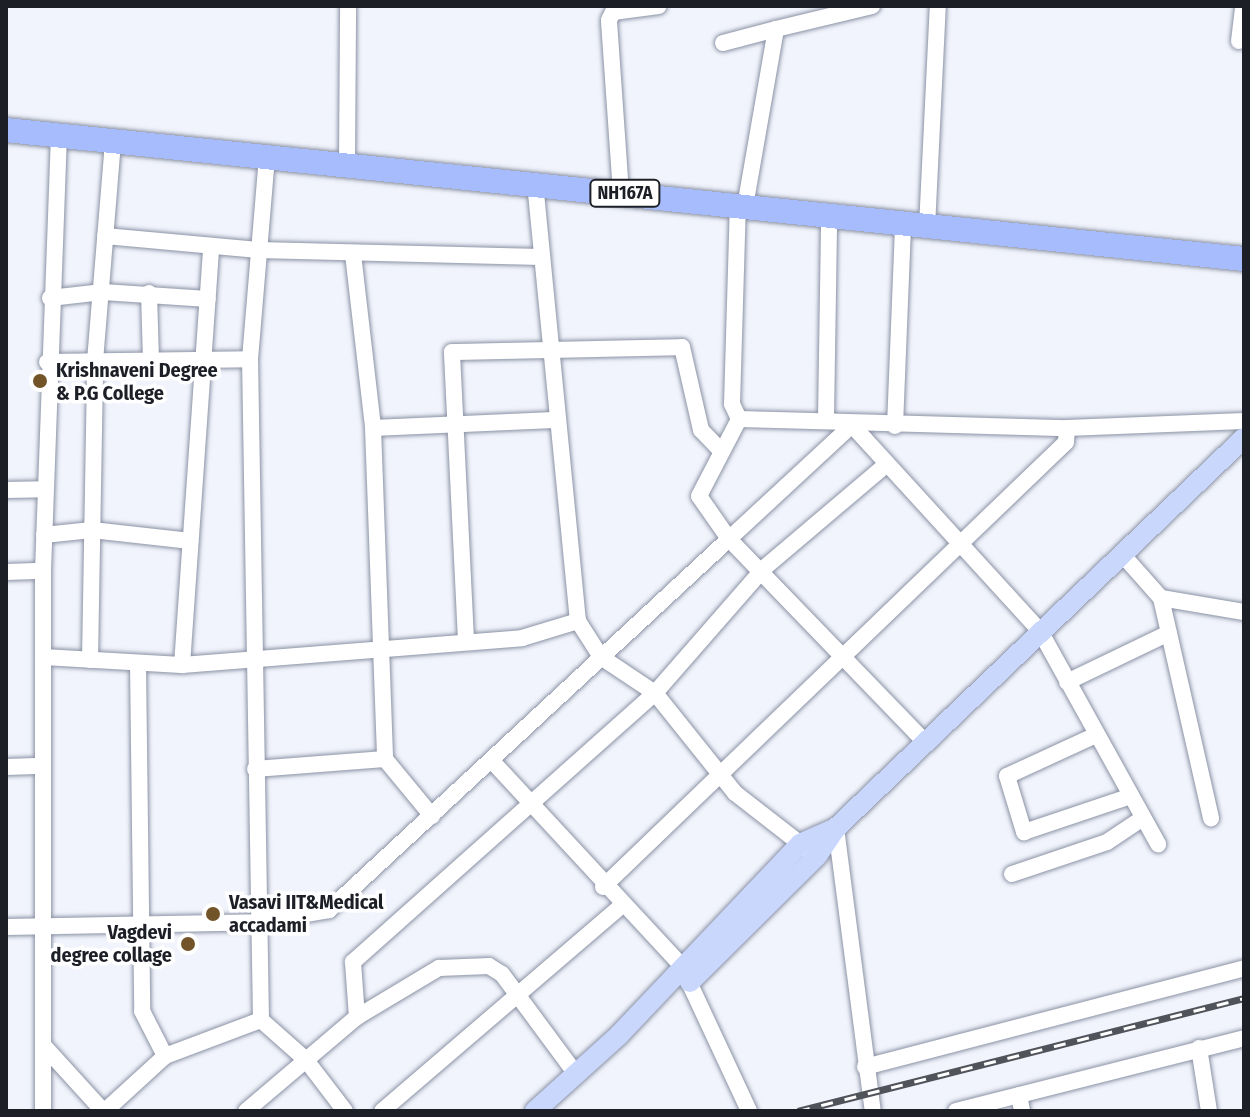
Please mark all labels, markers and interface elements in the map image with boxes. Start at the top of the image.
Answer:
road number: NH167A [589,179,661,207]
place label: Krishnaveni Degree & P.G College [56,358,218,405]
marker: Krishnaveni Degree & P.G College [31,372,49,390]
place label: Vasavi IIT&Medical accadami [229,890,384,937]
marker: Vasavi IIT&Medical accadami [204,905,222,923]
place label: Vagdevi degree collage [51,920,172,967]
marker: Vagdevi degree collage [179,935,197,953]

